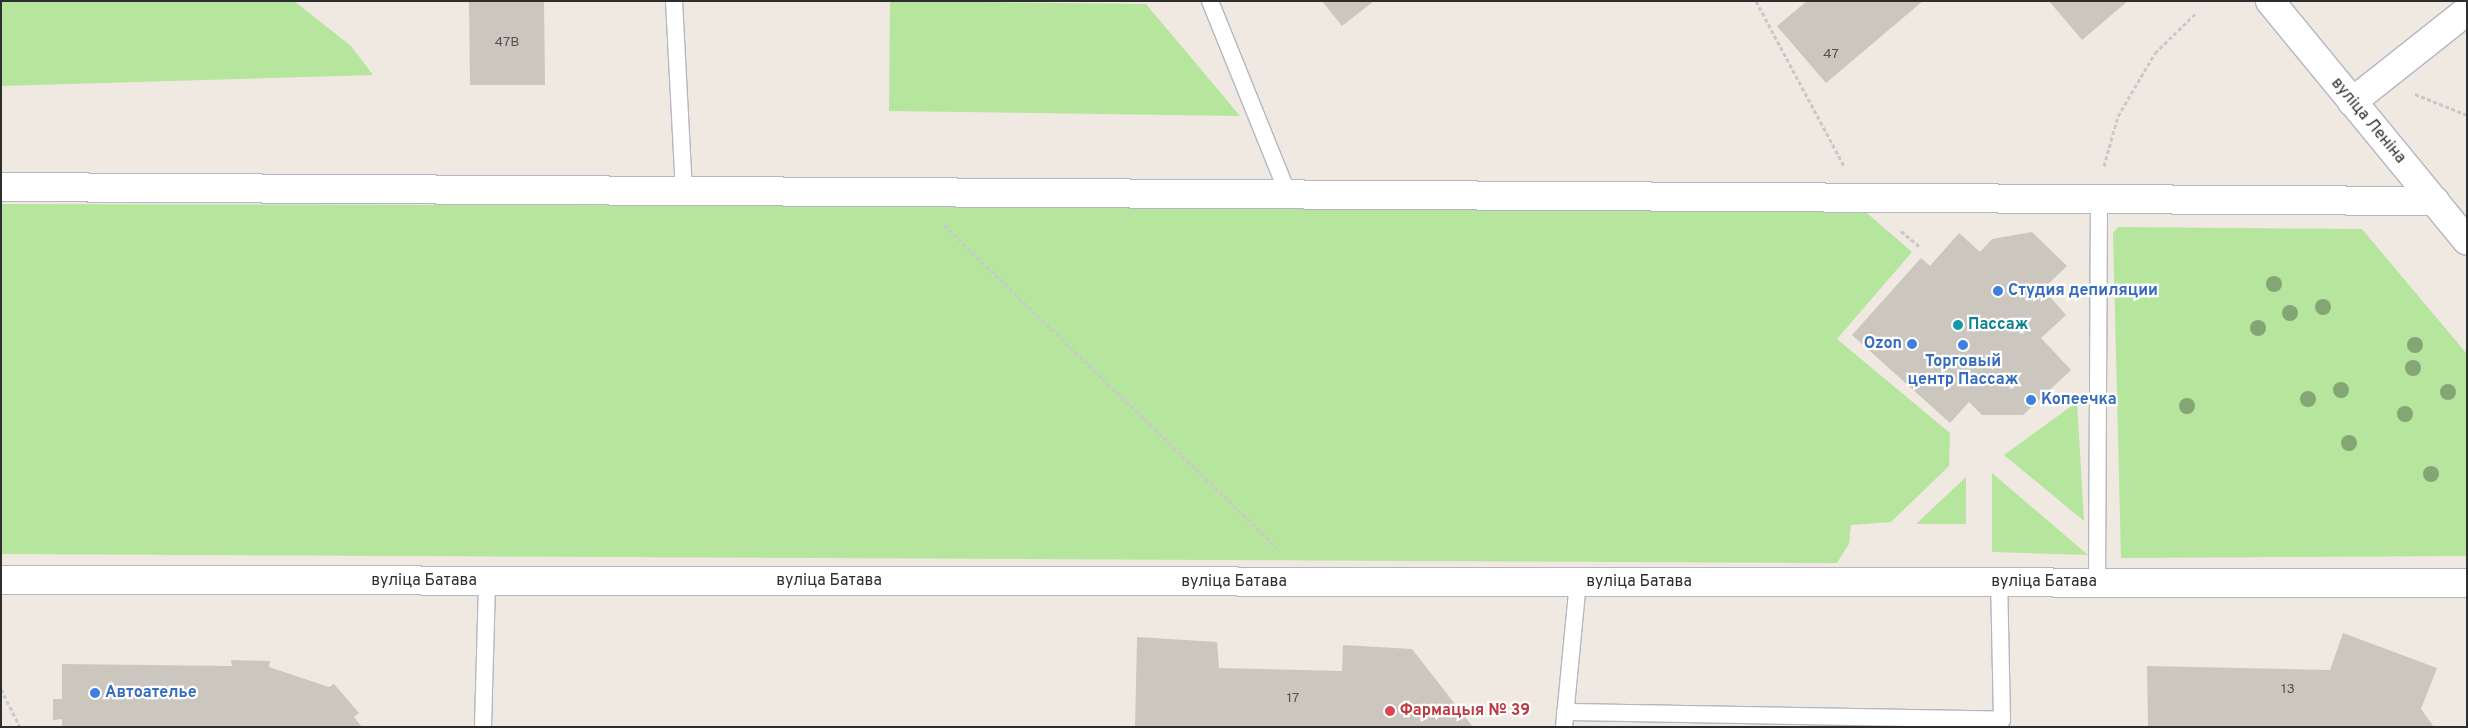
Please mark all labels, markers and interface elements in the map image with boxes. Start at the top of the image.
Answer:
house number: 47В [495,35,519,51]
house number: 47 [1823,47,1839,63]
street label: вуліца Леніна [2327,74,2409,168]
place label: Студия депиляции [2008,281,2158,301]
marker: Студия депиляции [1992,285,2004,297]
place label: Пассаж [1968,315,2028,335]
marker: Пассаж [1952,319,1964,331]
place label: Ozon [1864,334,1902,354]
marker: Ozon [1906,338,1918,350]
marker: Торговый центр Пассаж [1957,339,1969,351]
place label: Торговый центр Пассаж [1908,352,2018,390]
place label: Копеечка [2041,390,2117,410]
marker: Копеечка [2025,394,2037,406]
street label: вуліца Батава [371,571,477,591]
street label: вуліца Батава [776,571,882,591]
street label: вуліца Батава [1181,572,1287,592]
street label: вуліца Батава [1586,572,1692,592]
street label: вуліца Батава [1991,572,2097,592]
house number: 13 [2281,682,2295,698]
place label: Автоателье [105,683,197,703]
marker: Автоателье [89,687,101,699]
house number: 17 [1287,691,1299,707]
place label: Фармацыя № 39 [1400,701,1530,721]
marker: Фармацыя № 39 [1384,705,1396,717]

